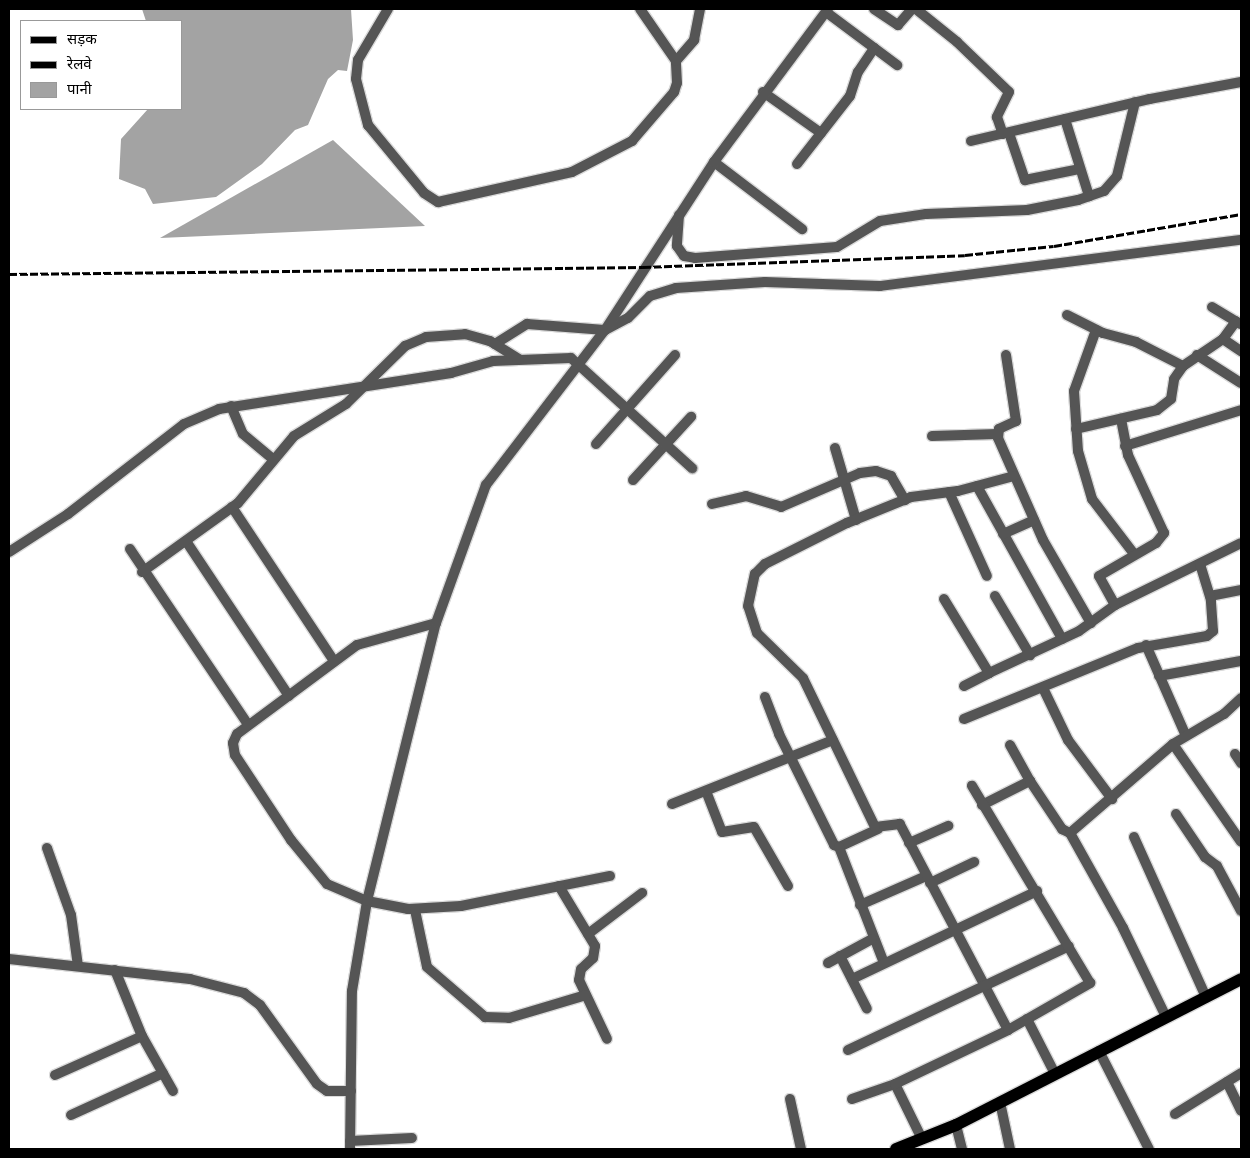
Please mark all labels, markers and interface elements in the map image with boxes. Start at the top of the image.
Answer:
legend [20,20,182,110]
text: सड़क [67,29,97,47]
text: रेलवे [67,54,92,72]
text: पानी [67,79,92,97]

